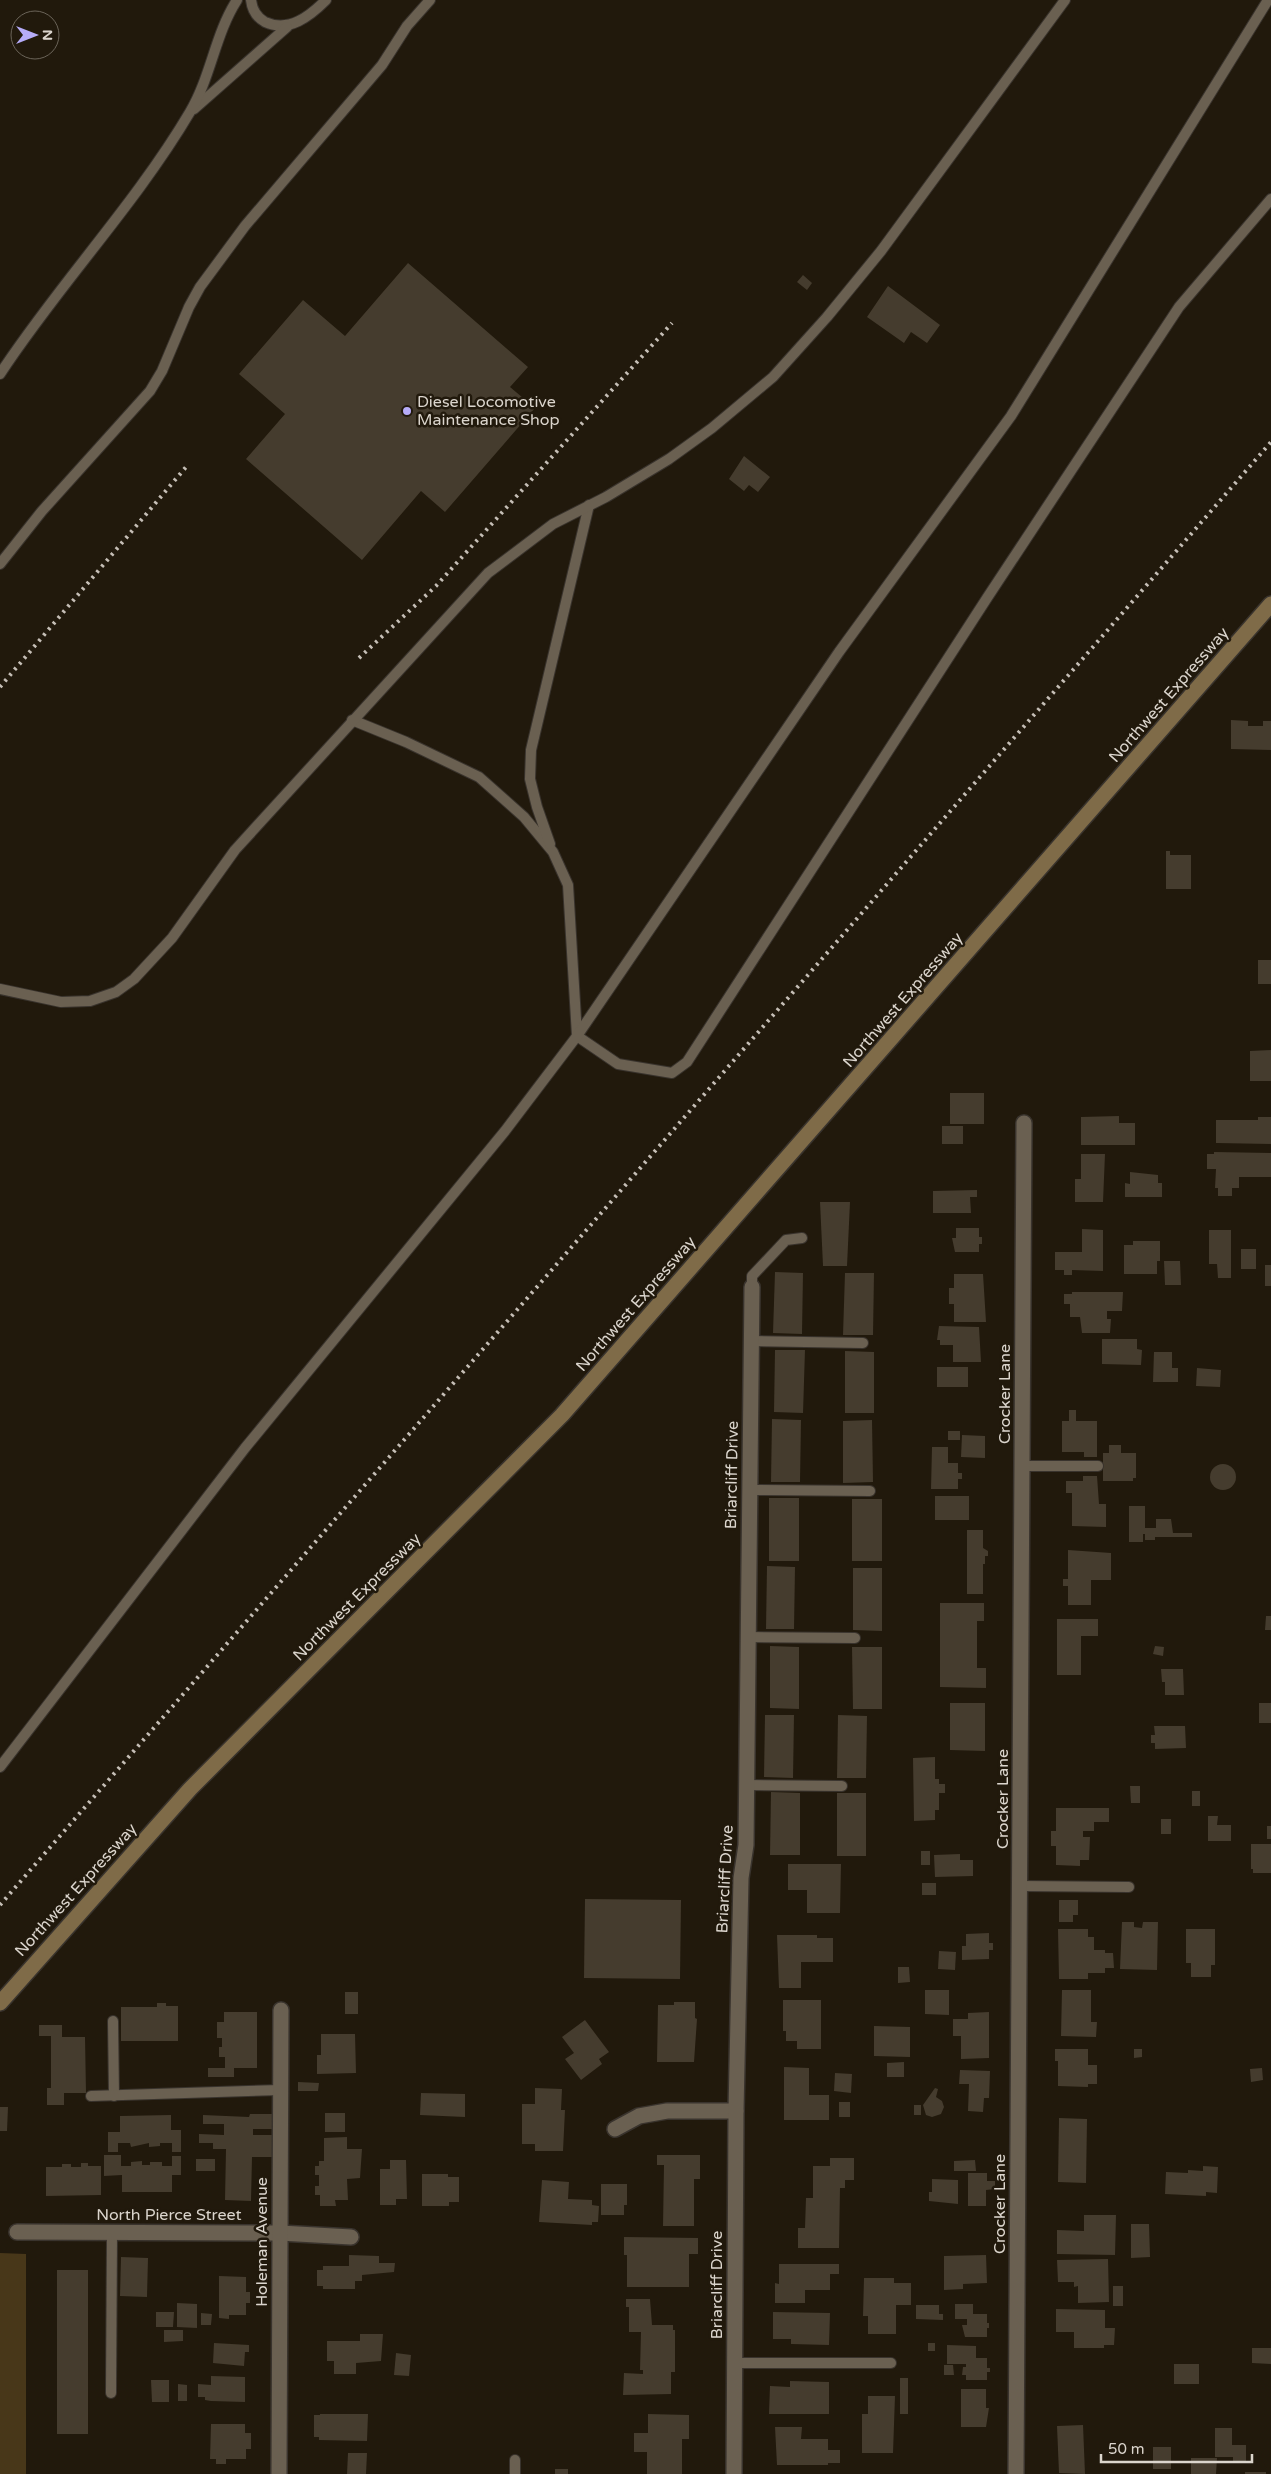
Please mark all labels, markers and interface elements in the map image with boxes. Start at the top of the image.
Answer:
north arrow [10,10,60,60]
text: N [39,29,56,41]
place label: Diesel Locomotive Maintenance Shop [417,392,560,430]
marker: Diesel Locomotive Maintenance Shop [401,405,413,417]
street label: Northwest Expressway [1105,623,1234,767]
street label: Northwest Expressway [839,928,968,1072]
street label: Northwest Expressway [572,1232,701,1376]
street label: Crocker Lane [995,1344,1015,1444]
street label: Briarcliff Drive [721,1421,743,1529]
street label: Northwest Expressway [289,1529,425,1665]
street label: Crocker Lane [993,1749,1013,1849]
street label: Northwest Expressway [11,1819,142,1961]
street label: Briarcliff Drive [712,1824,738,1934]
street label: Crocker Lane [990,2154,1010,2254]
street label: Holeman Avenue [252,2177,272,2307]
street label: North Pierce Street [96,2205,242,2225]
street label: Briarcliff Drive [707,2231,727,2339]
scale bar [1101,2432,1252,2464]
text: 50 m [1108,2440,1145,2458]

